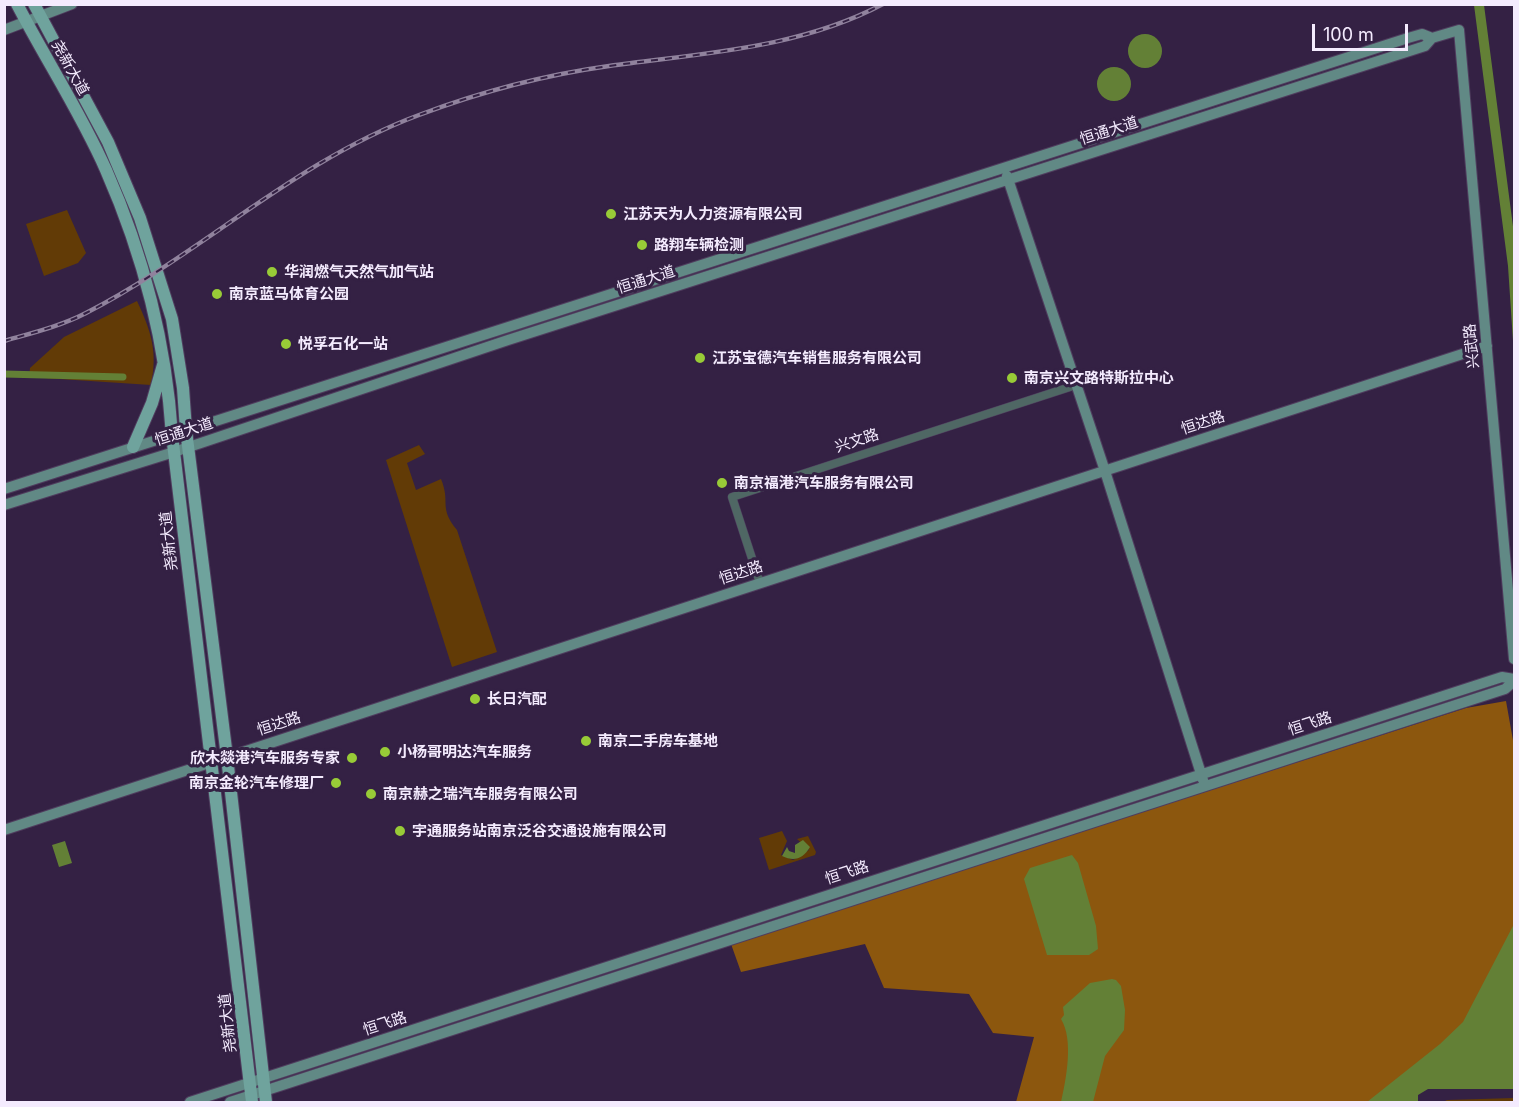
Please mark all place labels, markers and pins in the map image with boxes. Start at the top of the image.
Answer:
place label: 江苏天为人力资源有限公司 [623,205,803,223]
marker: 江苏天为人力资源有限公司 [604,207,618,221]
place label: 路翔车辆检测 [654,236,744,254]
marker: 路翔车辆检测 [635,238,649,252]
place label: 华润燃气天然气加气站 [284,263,434,281]
marker: 华润燃气天然气加气站 [265,265,279,279]
place label: 南京蓝马体育公园 [229,285,349,303]
marker: 南京蓝马体育公园 [210,287,224,301]
place label: 悦孚石化一站 [298,335,388,353]
marker: 悦孚石化一站 [279,337,293,351]
place label: 江苏宝德汽车销售服务有限公司 [712,349,922,367]
marker: 江苏宝德汽车销售服务有限公司 [693,351,707,365]
place label: 南京兴文路特斯拉中心 [1024,369,1174,387]
marker: 南京兴文路特斯拉中心 [1005,371,1019,385]
place label: 南京福港汽车服务有限公司 [734,474,914,492]
marker: 南京福港汽车服务有限公司 [715,476,729,490]
place label: 长日汽配 [487,690,547,708]
marker: 长日汽配 [468,692,482,706]
place label: 南京二手房车基地 [598,732,718,750]
marker: 南京二手房车基地 [579,734,593,748]
place label: 小杨哥明达汽车服务 [397,743,532,761]
marker: 小杨哥明达汽车服务 [378,745,392,759]
place label: 欣木燚港汽车服务专家 [190,749,340,767]
marker: 欣木燚港汽车服务专家 [345,751,359,765]
place label: 南京金轮汽车修理厂 [189,774,324,792]
marker: 南京金轮汽车修理厂 [329,776,343,790]
place label: 南京赫之瑞汽车服务有限公司 [383,785,578,803]
marker: 南京赫之瑞汽车服务有限公司 [364,787,378,801]
place label: 宇通服务站南京泛谷交通设施有限公司 [412,822,667,840]
marker: 宇通服务站南京泛谷交通设施有限公司 [393,824,407,838]

